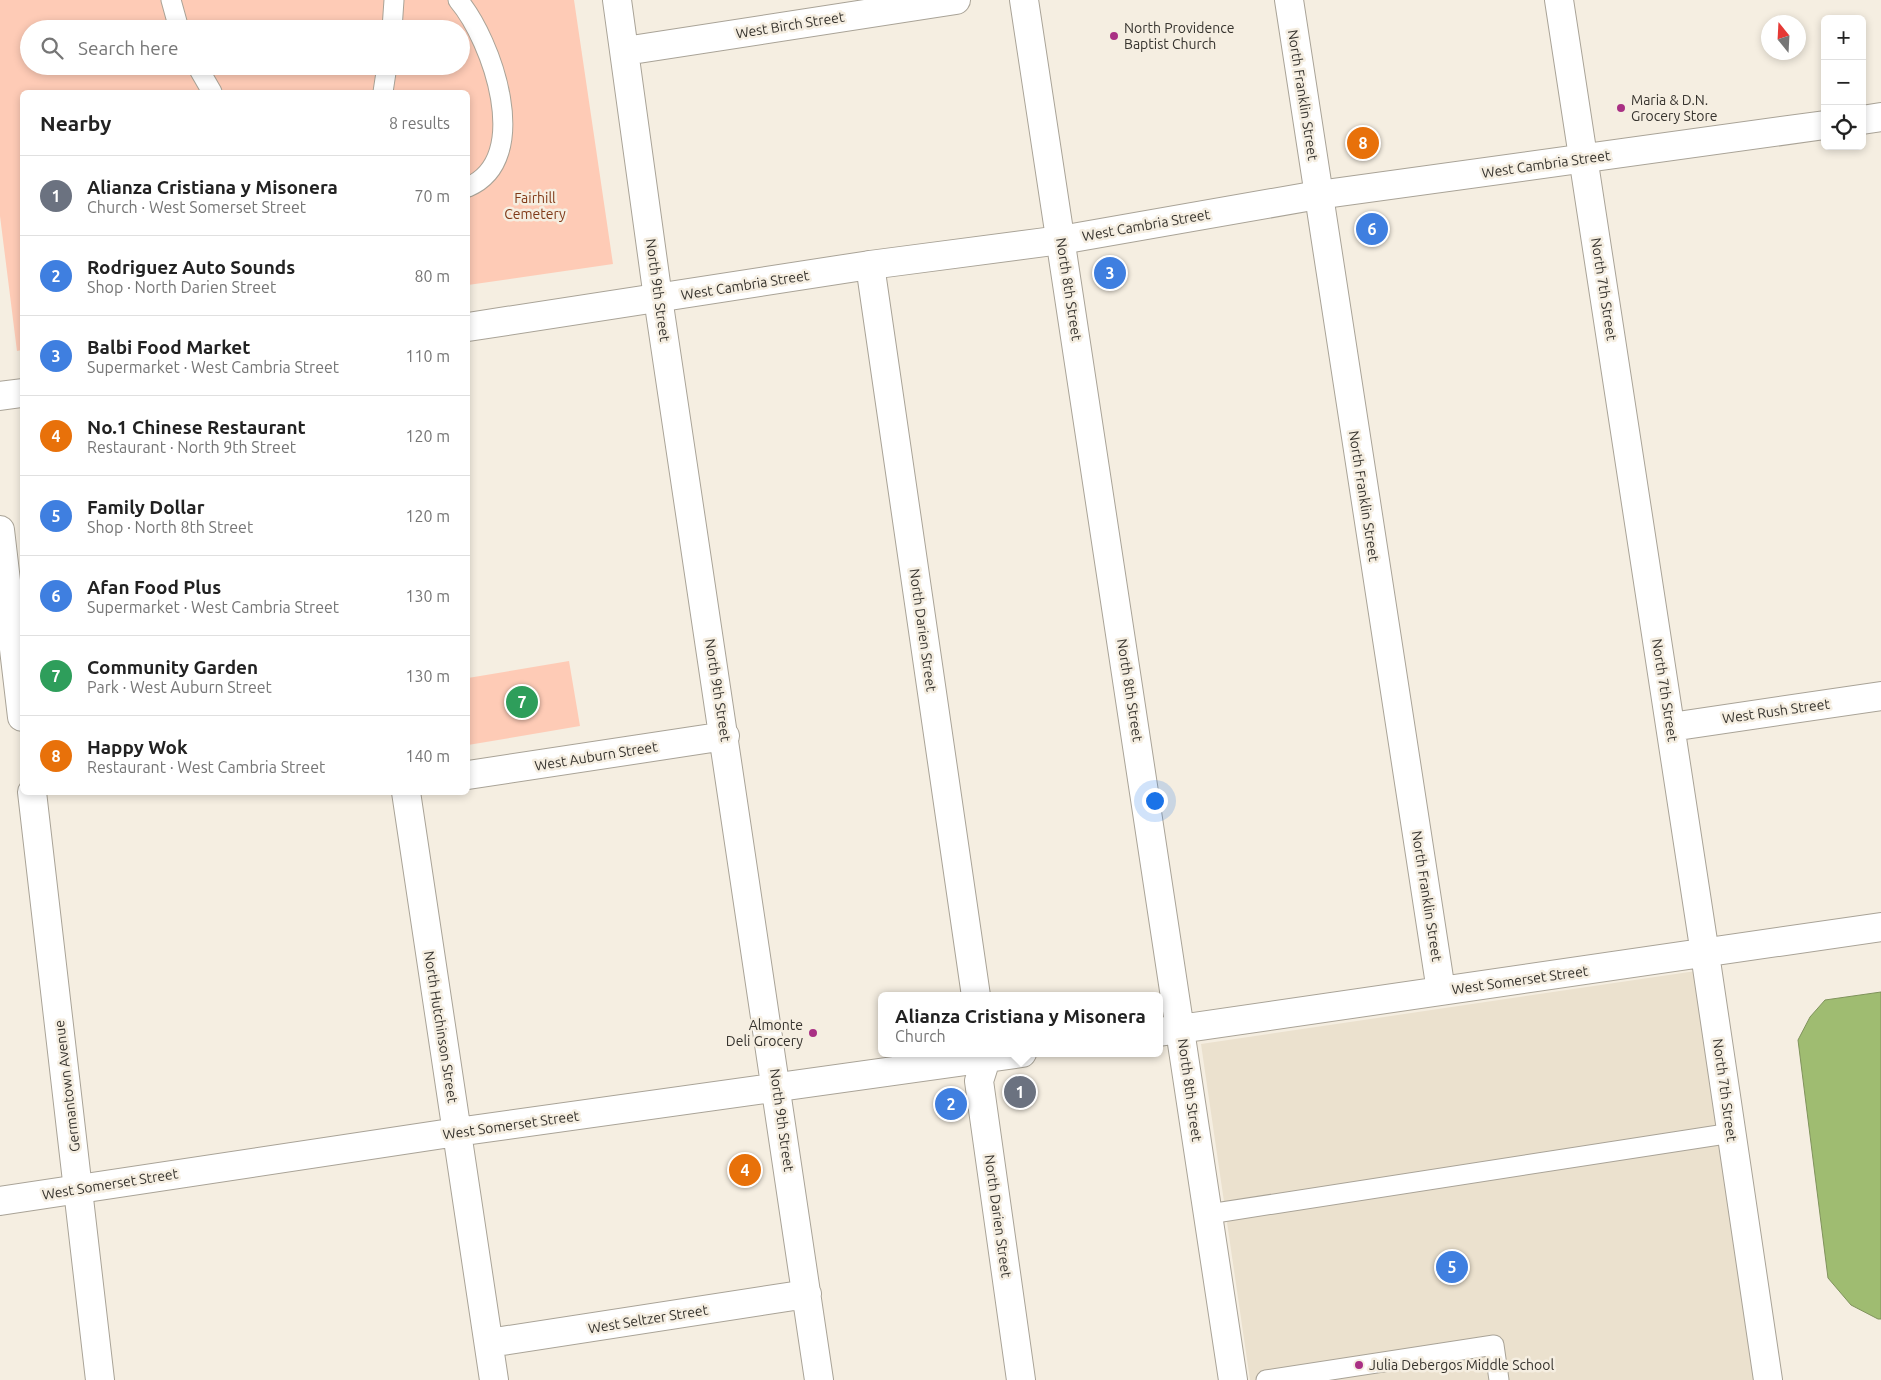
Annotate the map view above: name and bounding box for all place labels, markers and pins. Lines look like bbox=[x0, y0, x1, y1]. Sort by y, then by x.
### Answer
place label: North Providence Baptist Church bbox=[1124, 20, 1234, 52]
marker: North Providence Baptist Church bbox=[1108, 30, 1120, 42]
place label: Maria & D.N. Grocery Store bbox=[1631, 92, 1718, 124]
marker: Maria & D.N. Grocery Store bbox=[1615, 102, 1627, 114]
pin: 8 bbox=[1347, 124, 1379, 162]
pin: 6 bbox=[1356, 210, 1388, 248]
pin: 3 bbox=[1094, 254, 1126, 292]
pin: 7 bbox=[506, 683, 538, 721]
place label: Almonte Deli Grocery bbox=[726, 1017, 803, 1049]
marker: Almonte Deli Grocery bbox=[807, 1027, 819, 1039]
pin: 1 bbox=[1004, 1073, 1036, 1111]
pin: 2 bbox=[935, 1085, 967, 1123]
pin: 4 bbox=[729, 1151, 761, 1189]
pin: 5 bbox=[1436, 1248, 1468, 1286]
place label: Julia Debergos Middle School bbox=[1369, 1357, 1554, 1373]
marker: Julia Debergos Middle School bbox=[1353, 1359, 1365, 1371]

